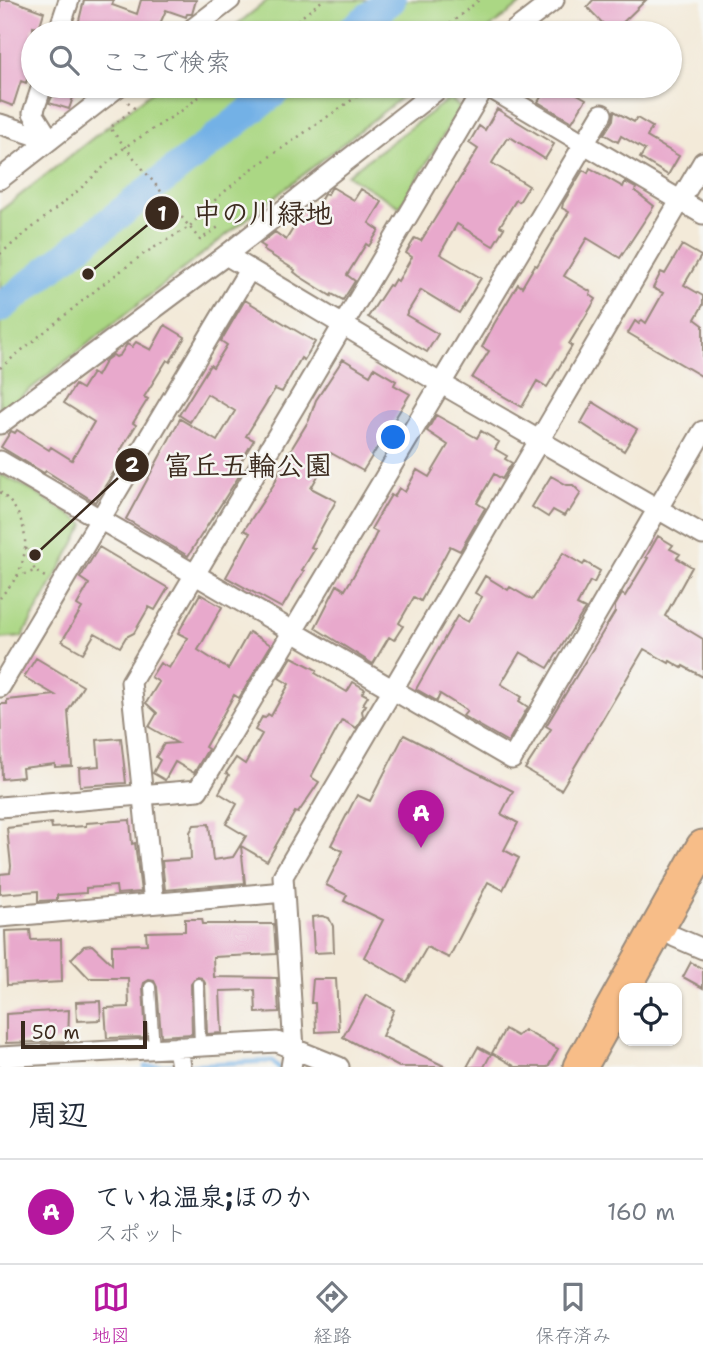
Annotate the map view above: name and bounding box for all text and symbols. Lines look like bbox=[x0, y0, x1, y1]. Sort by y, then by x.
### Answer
search box bbox=[21, 21, 682, 98]
icon: search bbox=[45, 41, 83, 79]
text: ここで検索 bbox=[101, 44, 231, 79]
callout: 中の川緑地 bbox=[144, 189, 347, 238]
text: 中の川緑地 bbox=[193, 194, 333, 232]
text: 1 bbox=[157, 200, 167, 228]
your location bbox=[376, 420, 410, 454]
callout: 富丘五輪公園 bbox=[115, 440, 346, 489]
text: 富丘五輪公園 bbox=[164, 446, 332, 484]
text: 2 bbox=[125, 451, 140, 479]
pin: A bbox=[398, 790, 444, 848]
map controls bbox=[619, 983, 682, 1046]
button: locate bbox=[619, 983, 682, 1046]
scale bar bbox=[21, 1018, 147, 1050]
text: 50 m bbox=[32, 1020, 80, 1045]
text: 周辺 bbox=[28, 1094, 88, 1135]
text: ていね温泉;ほのか bbox=[95, 1179, 311, 1214]
text: A bbox=[42, 1197, 60, 1227]
text: 160 m bbox=[607, 1197, 675, 1227]
text: スポット bbox=[95, 1218, 187, 1248]
tab: 地図 bbox=[92, 1278, 130, 1348]
tab: 経路 bbox=[313, 1278, 351, 1348]
tab: 保存済み bbox=[535, 1278, 611, 1348]

